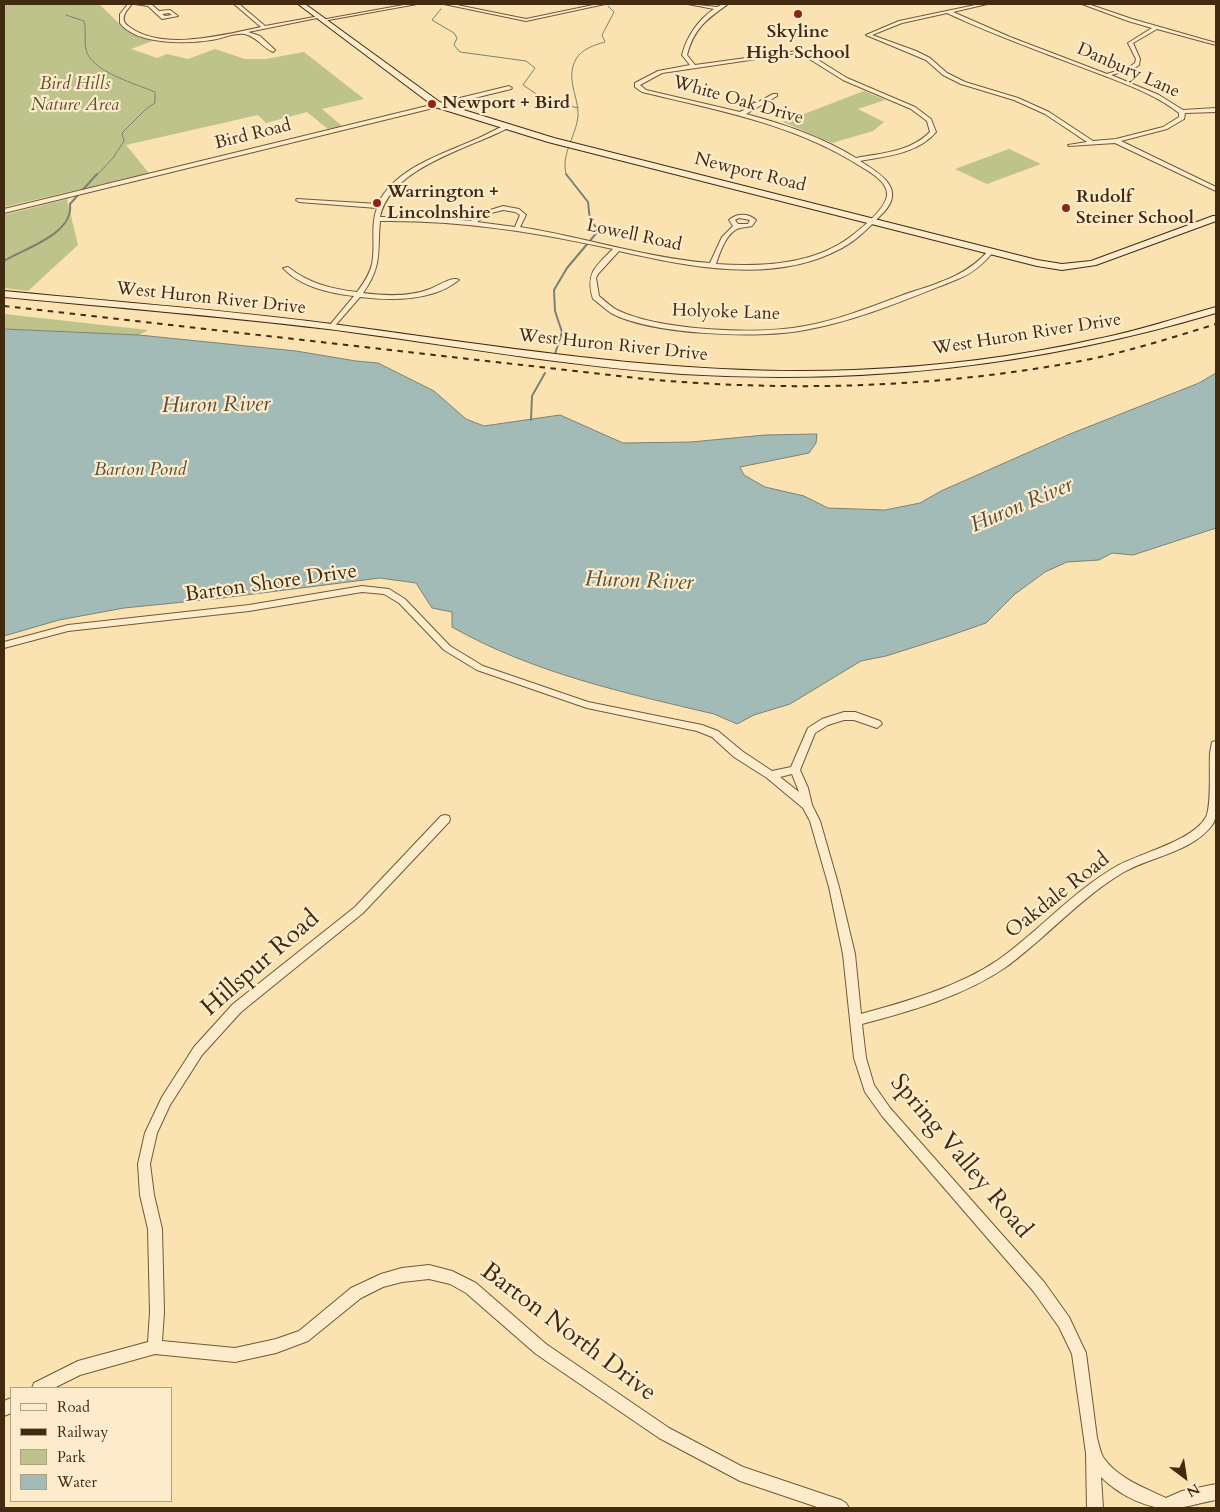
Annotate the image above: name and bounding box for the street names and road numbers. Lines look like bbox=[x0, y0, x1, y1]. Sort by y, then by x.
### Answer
street label: Danbury Lane bbox=[1073, 39, 1183, 103]
street label: White Oak Drive bbox=[670, 72, 806, 130]
street label: Bird Road bbox=[213, 115, 293, 155]
street label: Newport Road bbox=[692, 149, 808, 197]
street label: Lowell Road bbox=[584, 215, 684, 257]
street label: West Huron River Drive bbox=[115, 278, 307, 320]
street label: Holyoke Lane bbox=[672, 300, 780, 326]
street label: West Huron River Drive bbox=[931, 309, 1123, 361]
street label: West Huron River Drive bbox=[517, 325, 709, 367]
street label: Barton Shore Drive bbox=[183, 559, 359, 609]
street label: Oakdale Road bbox=[1001, 847, 1115, 945]
street label: Hillspur Road bbox=[196, 905, 326, 1023]
street label: Spring Valley Road bbox=[883, 1069, 1037, 1245]
street label: Barton North Drive bbox=[474, 1257, 662, 1409]

